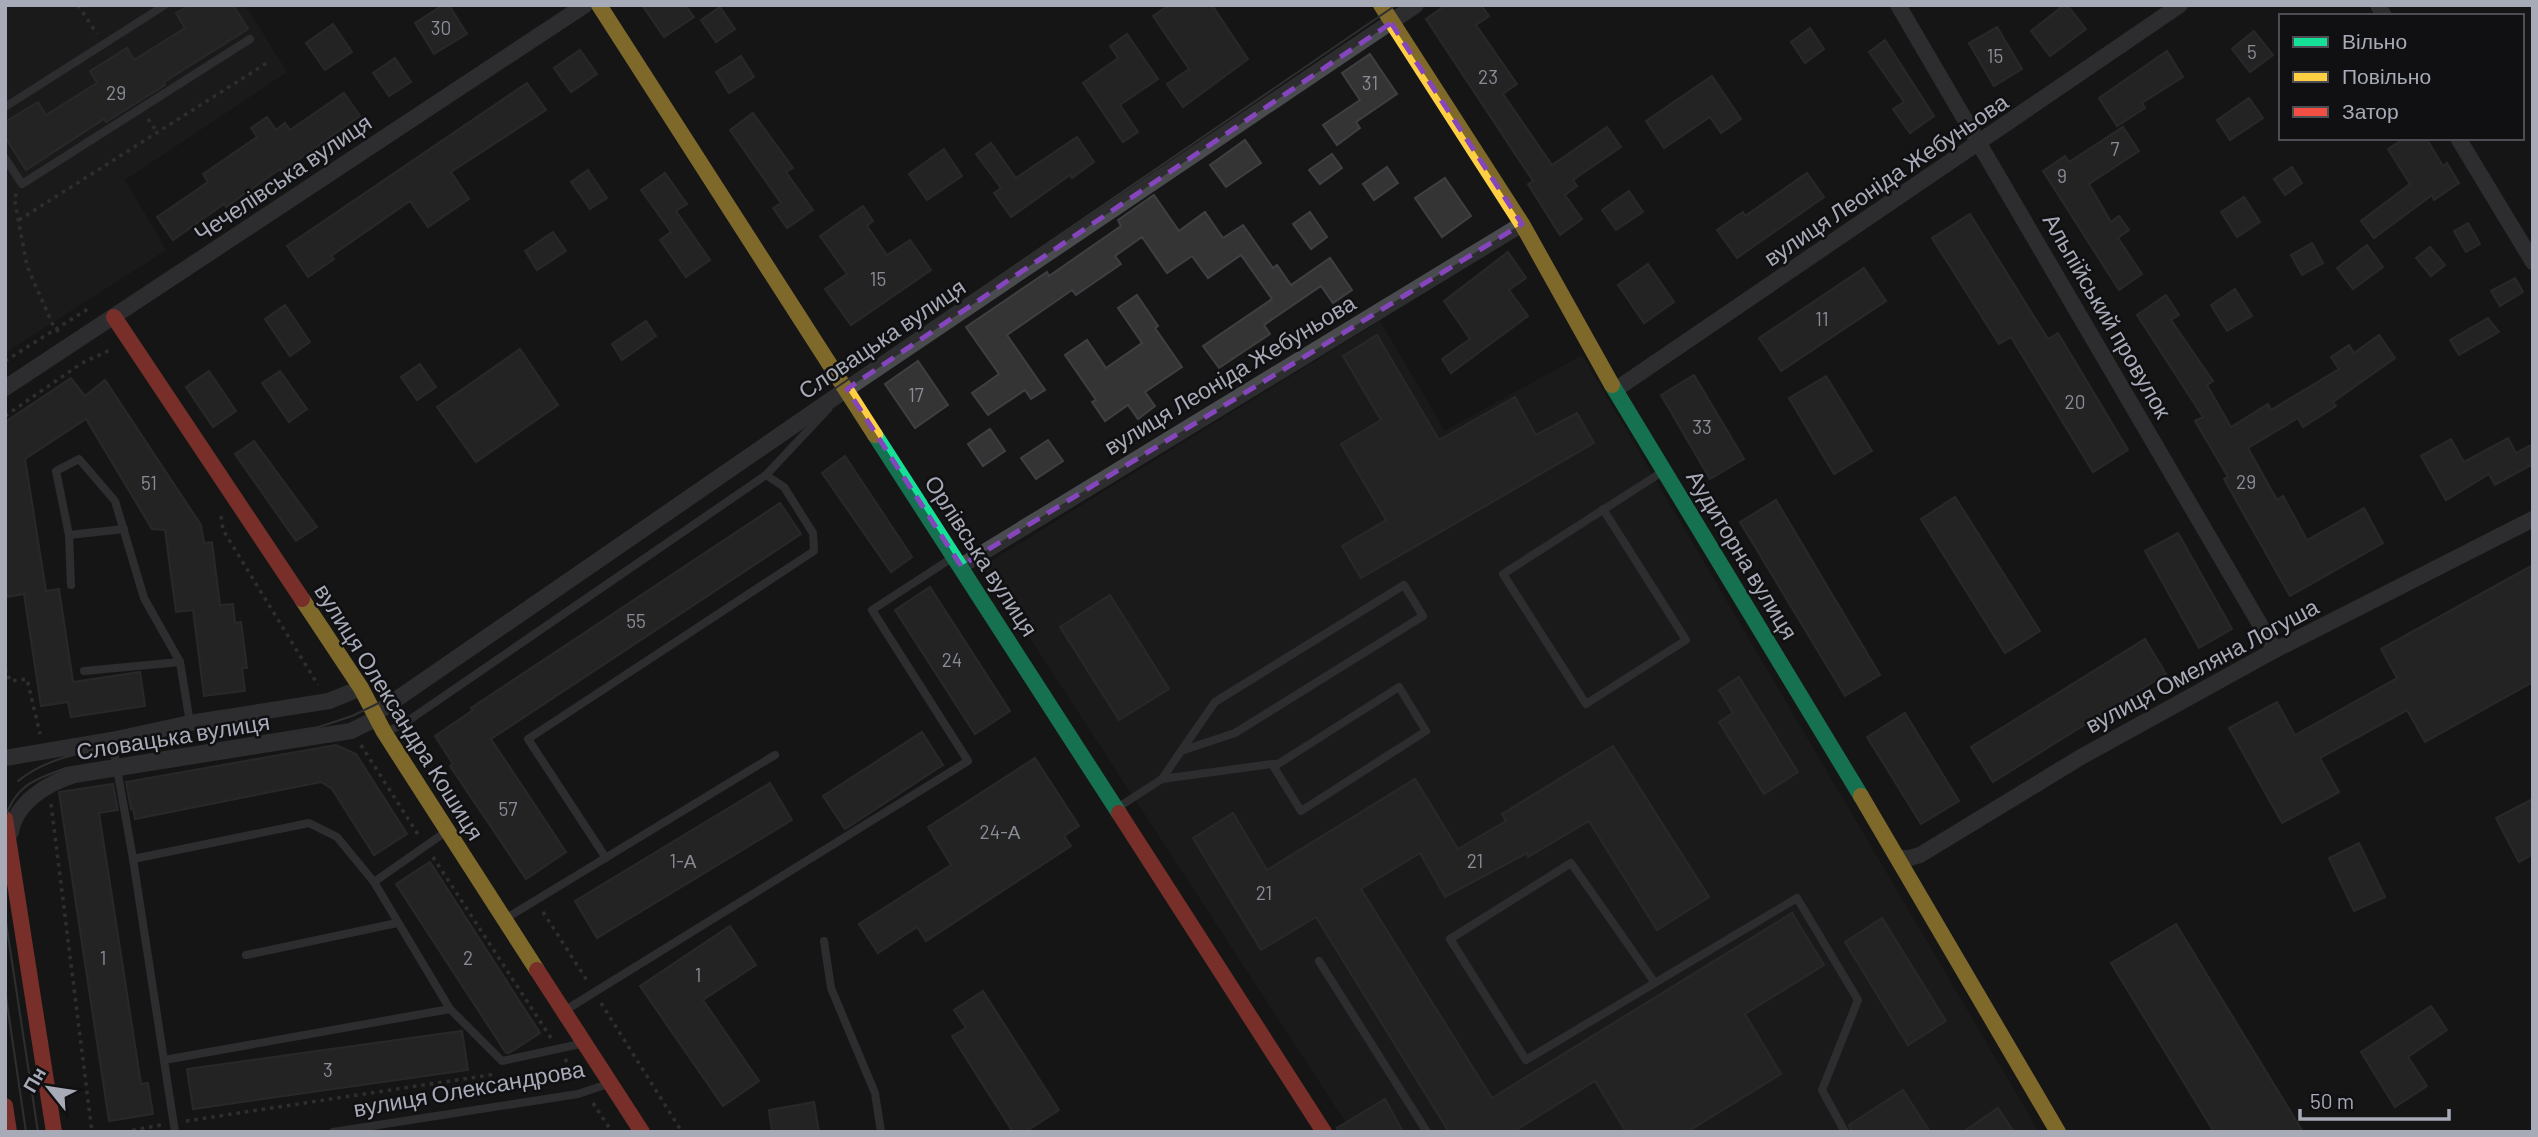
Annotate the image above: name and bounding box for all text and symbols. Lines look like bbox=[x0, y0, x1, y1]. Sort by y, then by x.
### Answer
legend bbox=[2279, 14, 2524, 140]
house number: 30 bbox=[431, 16, 451, 39]
text: Вільно bbox=[2342, 28, 2407, 53]
house number: 5 bbox=[2247, 40, 2257, 63]
house number: 15 bbox=[1987, 44, 2003, 67]
text: Повільно bbox=[2342, 63, 2431, 88]
house number: 23 bbox=[1478, 65, 1498, 88]
house number: 31 bbox=[1362, 71, 1378, 94]
house number: 29 bbox=[106, 81, 126, 104]
street label: вулиця Леоніда Жебуньова bbox=[1758, 87, 2013, 271]
text: Затор bbox=[2342, 98, 2399, 123]
street label: Чечелівська вулиця bbox=[188, 107, 376, 247]
house number: 7 bbox=[2111, 137, 2120, 160]
house number: 9 bbox=[2057, 164, 2067, 187]
street label: Альпійський провулок bbox=[2038, 208, 2179, 424]
house number: 15 bbox=[870, 267, 886, 290]
street label: Словацька вулиця bbox=[793, 272, 970, 404]
street label: вулиця Леоніда Жебуньова bbox=[1099, 288, 1360, 460]
house number: 11 bbox=[1815, 307, 1829, 330]
house number: 17 bbox=[908, 383, 924, 406]
house number: 20 bbox=[2065, 390, 2085, 413]
house number: 33 bbox=[1692, 415, 1712, 438]
street label: Аудиторна вулиця bbox=[1681, 465, 1804, 644]
street label: Орлівська вулиця bbox=[919, 470, 1044, 641]
house number: 29 bbox=[2236, 470, 2256, 493]
house number: 51 bbox=[141, 471, 157, 494]
street label: вулиця Олександра Кошиця bbox=[309, 578, 490, 845]
street label: вулиця Омеляна Логуша bbox=[2080, 592, 2323, 738]
house number: 55 bbox=[626, 609, 646, 632]
house number: 24 bbox=[942, 648, 962, 671]
street label: Словацька вулиця bbox=[74, 707, 272, 765]
house number: 57 bbox=[499, 797, 517, 820]
house number: 24-А bbox=[980, 820, 1021, 843]
house number: 1-А bbox=[670, 849, 697, 872]
house number: 21 bbox=[1467, 849, 1483, 872]
house number: 21 bbox=[1256, 881, 1272, 904]
house number: 1 bbox=[100, 946, 106, 969]
house number: 2 bbox=[463, 946, 473, 969]
house number: 1 bbox=[695, 963, 701, 986]
north arrow bbox=[14, 1053, 84, 1123]
street label: вулиця Олександрова bbox=[351, 1054, 587, 1122]
house number: 3 bbox=[323, 1058, 333, 1081]
text: Пн bbox=[18, 1063, 50, 1096]
scale bar bbox=[2300, 1078, 2449, 1122]
text: 50 m bbox=[2310, 1088, 2354, 1113]

